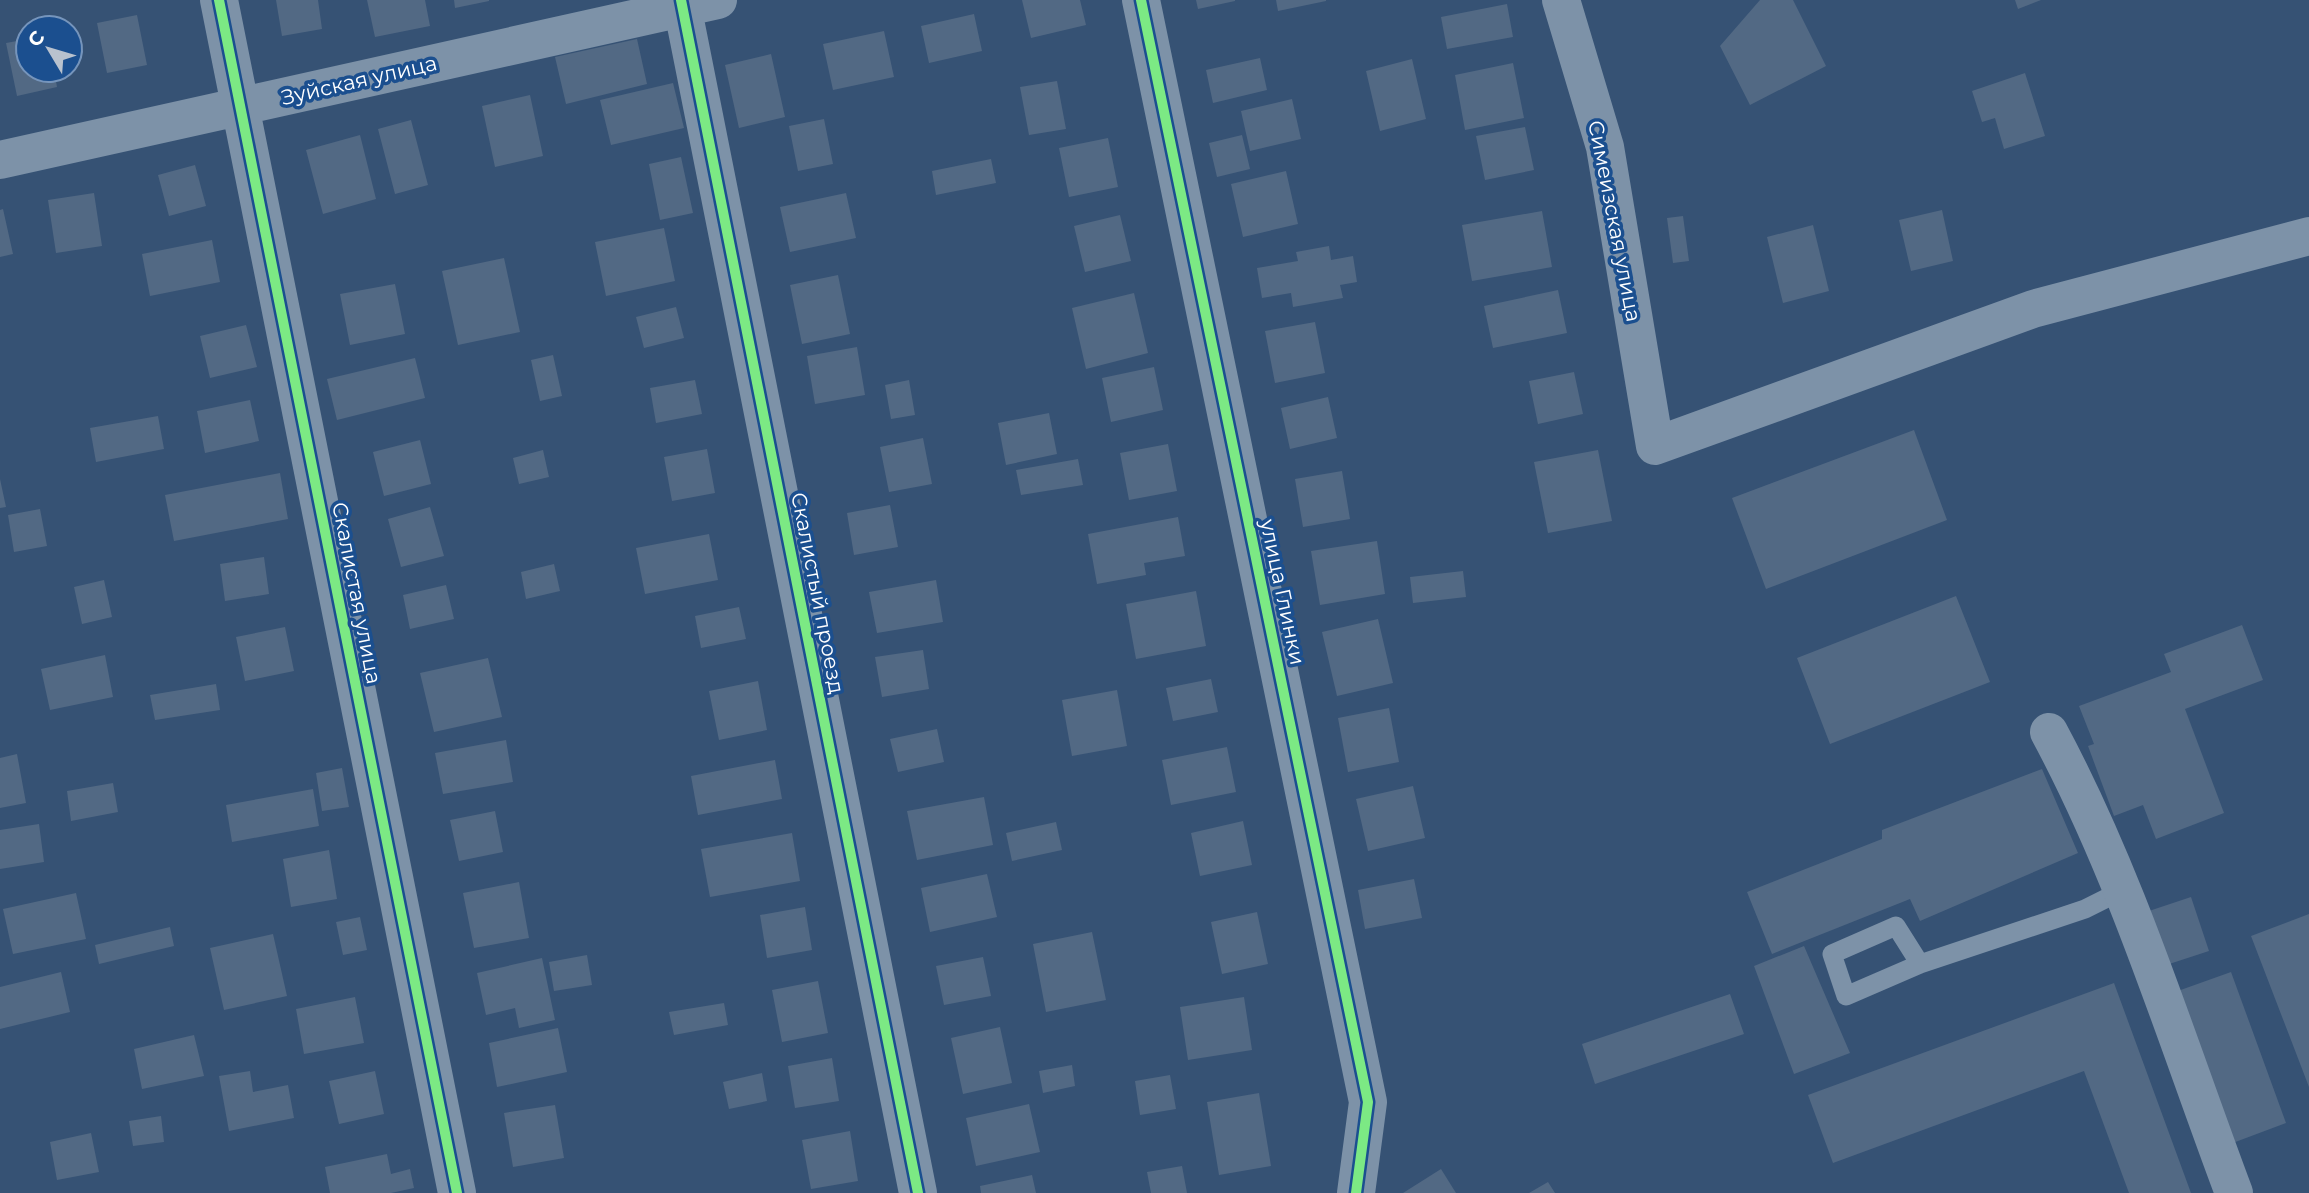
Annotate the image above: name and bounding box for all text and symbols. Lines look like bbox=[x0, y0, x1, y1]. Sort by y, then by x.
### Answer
north arrow bbox=[14, 14, 84, 84]
text: С bbox=[23, 26, 49, 51]
street label: Зуйская улица bbox=[279, 50, 439, 110]
street label: Симеизская улица bbox=[1583, 118, 1647, 324]
street label: Скалистый проезд bbox=[786, 490, 850, 696]
street label: Скалистая улица bbox=[327, 500, 387, 686]
street label: улица Глинки bbox=[1255, 516, 1311, 667]

